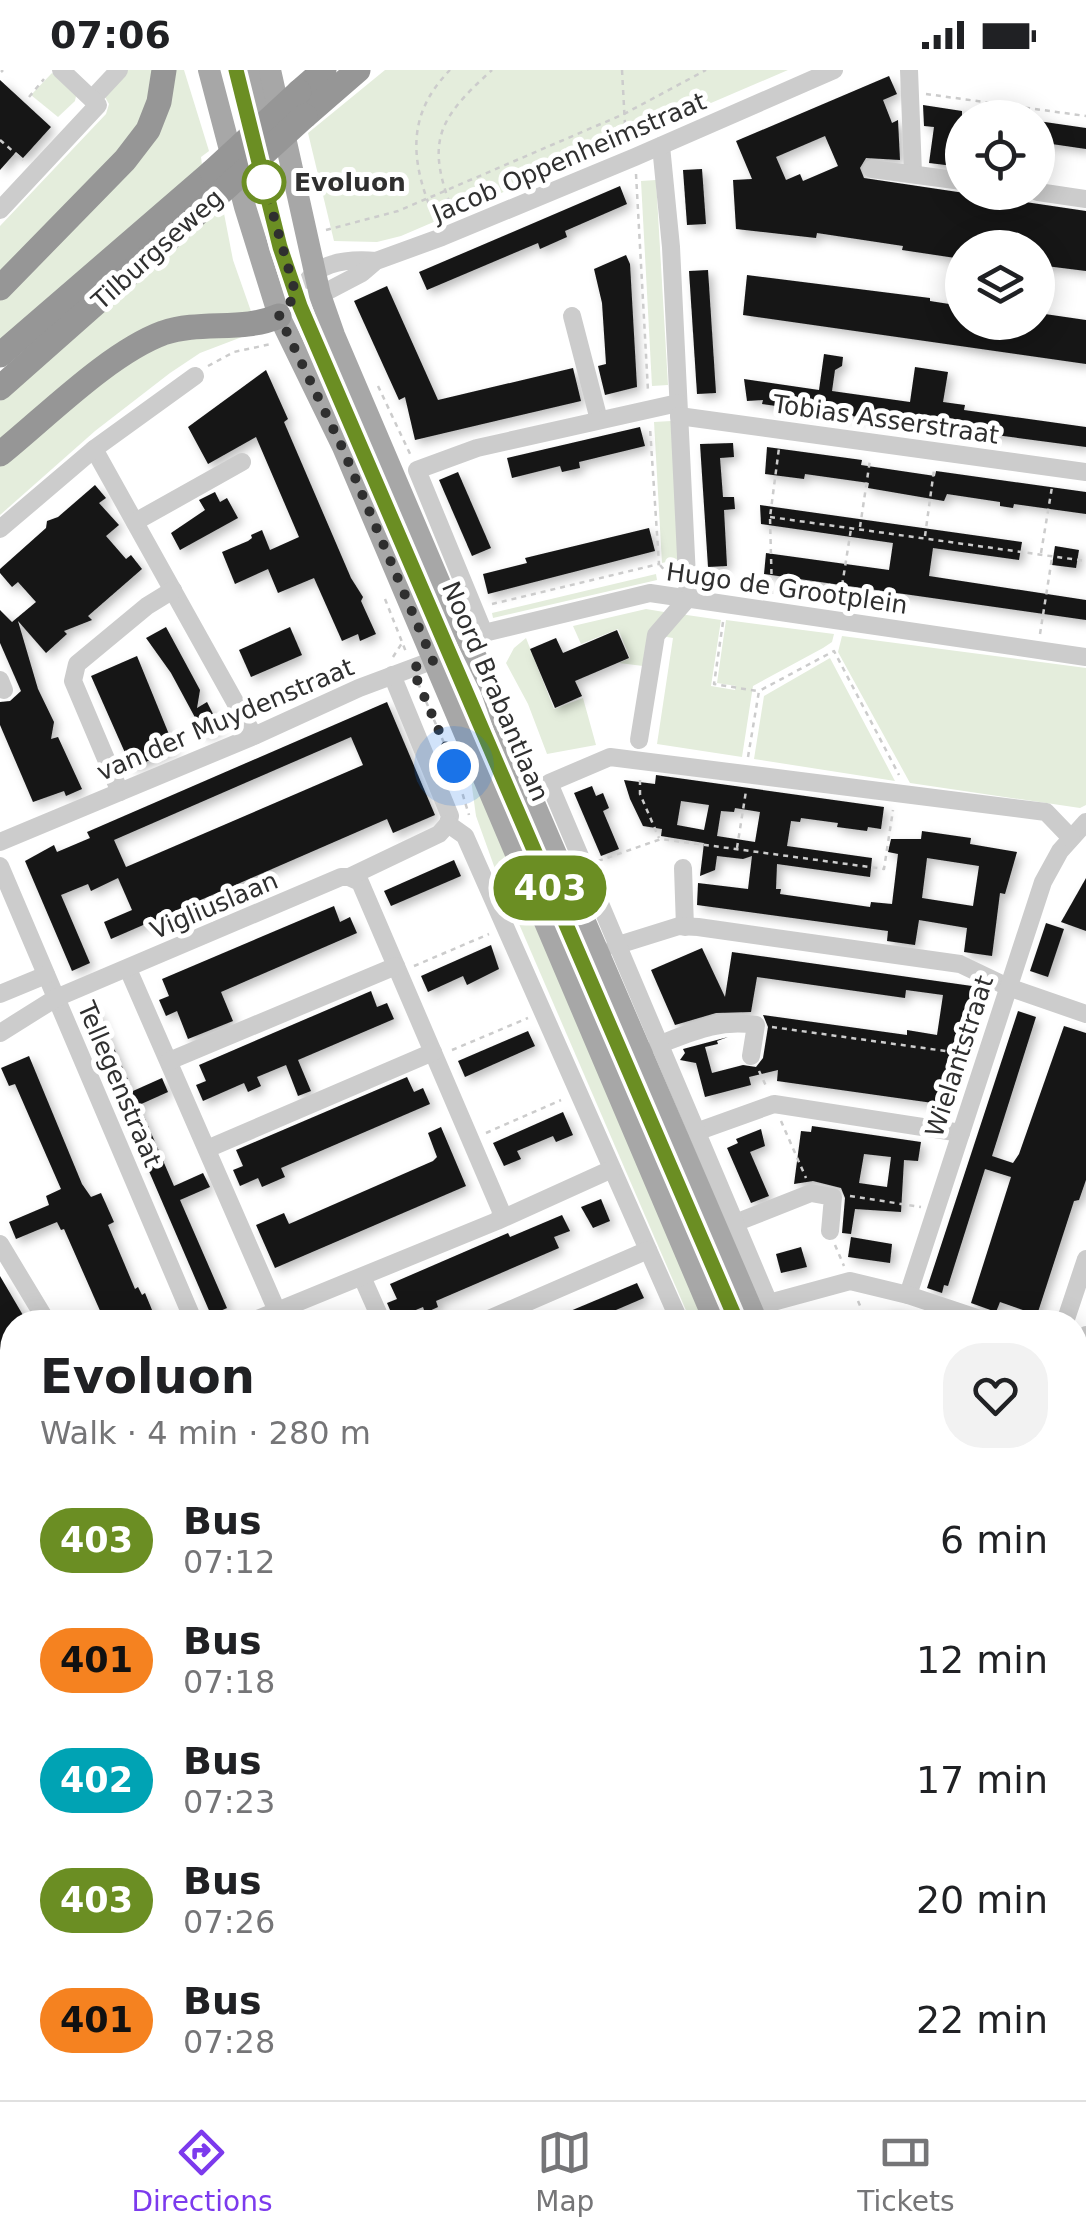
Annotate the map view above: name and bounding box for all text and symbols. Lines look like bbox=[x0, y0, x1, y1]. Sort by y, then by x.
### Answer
text: 07:06 bbox=[50, 13, 171, 57]
street label: Jacob Oppenheimstraat bbox=[426, 87, 710, 229]
map controls bbox=[945, 100, 1055, 340]
button: locate bbox=[945, 100, 1055, 210]
marker: Evoluon bbox=[243, 161, 285, 203]
place label: Evoluon bbox=[294, 168, 406, 197]
street label: Tilburgseweg bbox=[85, 183, 229, 316]
button: layers bbox=[945, 230, 1055, 340]
street label: Tobias Asserstraat bbox=[770, 389, 1001, 450]
street label: Hugo de Grootplein bbox=[664, 557, 909, 620]
street label: Noord Brabantlaan bbox=[436, 577, 555, 805]
street label: van der Muydenstraat bbox=[92, 652, 358, 787]
your location bbox=[429, 741, 479, 791]
line badge: 403 bbox=[492, 856, 608, 920]
street label: Vigliuslaan bbox=[146, 866, 282, 945]
text: 403 bbox=[513, 868, 587, 908]
street label: Wielantstraat bbox=[920, 972, 999, 1141]
street label: Tellegenstraat bbox=[71, 996, 167, 1171]
button: heart bbox=[943, 1343, 1048, 1448]
text: Evoluon bbox=[40, 1348, 255, 1404]
text: Walk · 4 min · 280 m bbox=[40, 1414, 371, 1452]
text: Bus bbox=[183, 1499, 262, 1543]
text: 6 min bbox=[940, 1518, 1048, 1562]
text: 403 bbox=[60, 1520, 133, 1560]
text: 07:12 bbox=[183, 1543, 275, 1581]
text: Bus bbox=[183, 1619, 262, 1663]
text: 12 min bbox=[916, 1638, 1048, 1682]
text: 401 bbox=[60, 1640, 133, 1680]
text: 07:18 bbox=[183, 1663, 275, 1701]
text: Bus bbox=[183, 1739, 262, 1783]
text: 17 min bbox=[916, 1758, 1048, 1802]
text: 402 bbox=[60, 1760, 133, 1800]
text: 07:23 bbox=[183, 1783, 275, 1821]
text: Bus bbox=[183, 1859, 262, 1903]
text: 20 min bbox=[916, 1878, 1048, 1922]
text: 403 bbox=[60, 1880, 133, 1920]
text: 07:26 bbox=[183, 1903, 275, 1941]
text: Bus bbox=[183, 1979, 262, 2023]
text: 22 min bbox=[916, 1998, 1048, 2042]
text: 401 bbox=[60, 2000, 133, 2040]
text: 07:28 bbox=[183, 2023, 275, 2061]
tab: Directions bbox=[131, 2125, 272, 2218]
tab: Map bbox=[535, 2125, 594, 2218]
tab: Tickets bbox=[857, 2125, 955, 2218]

